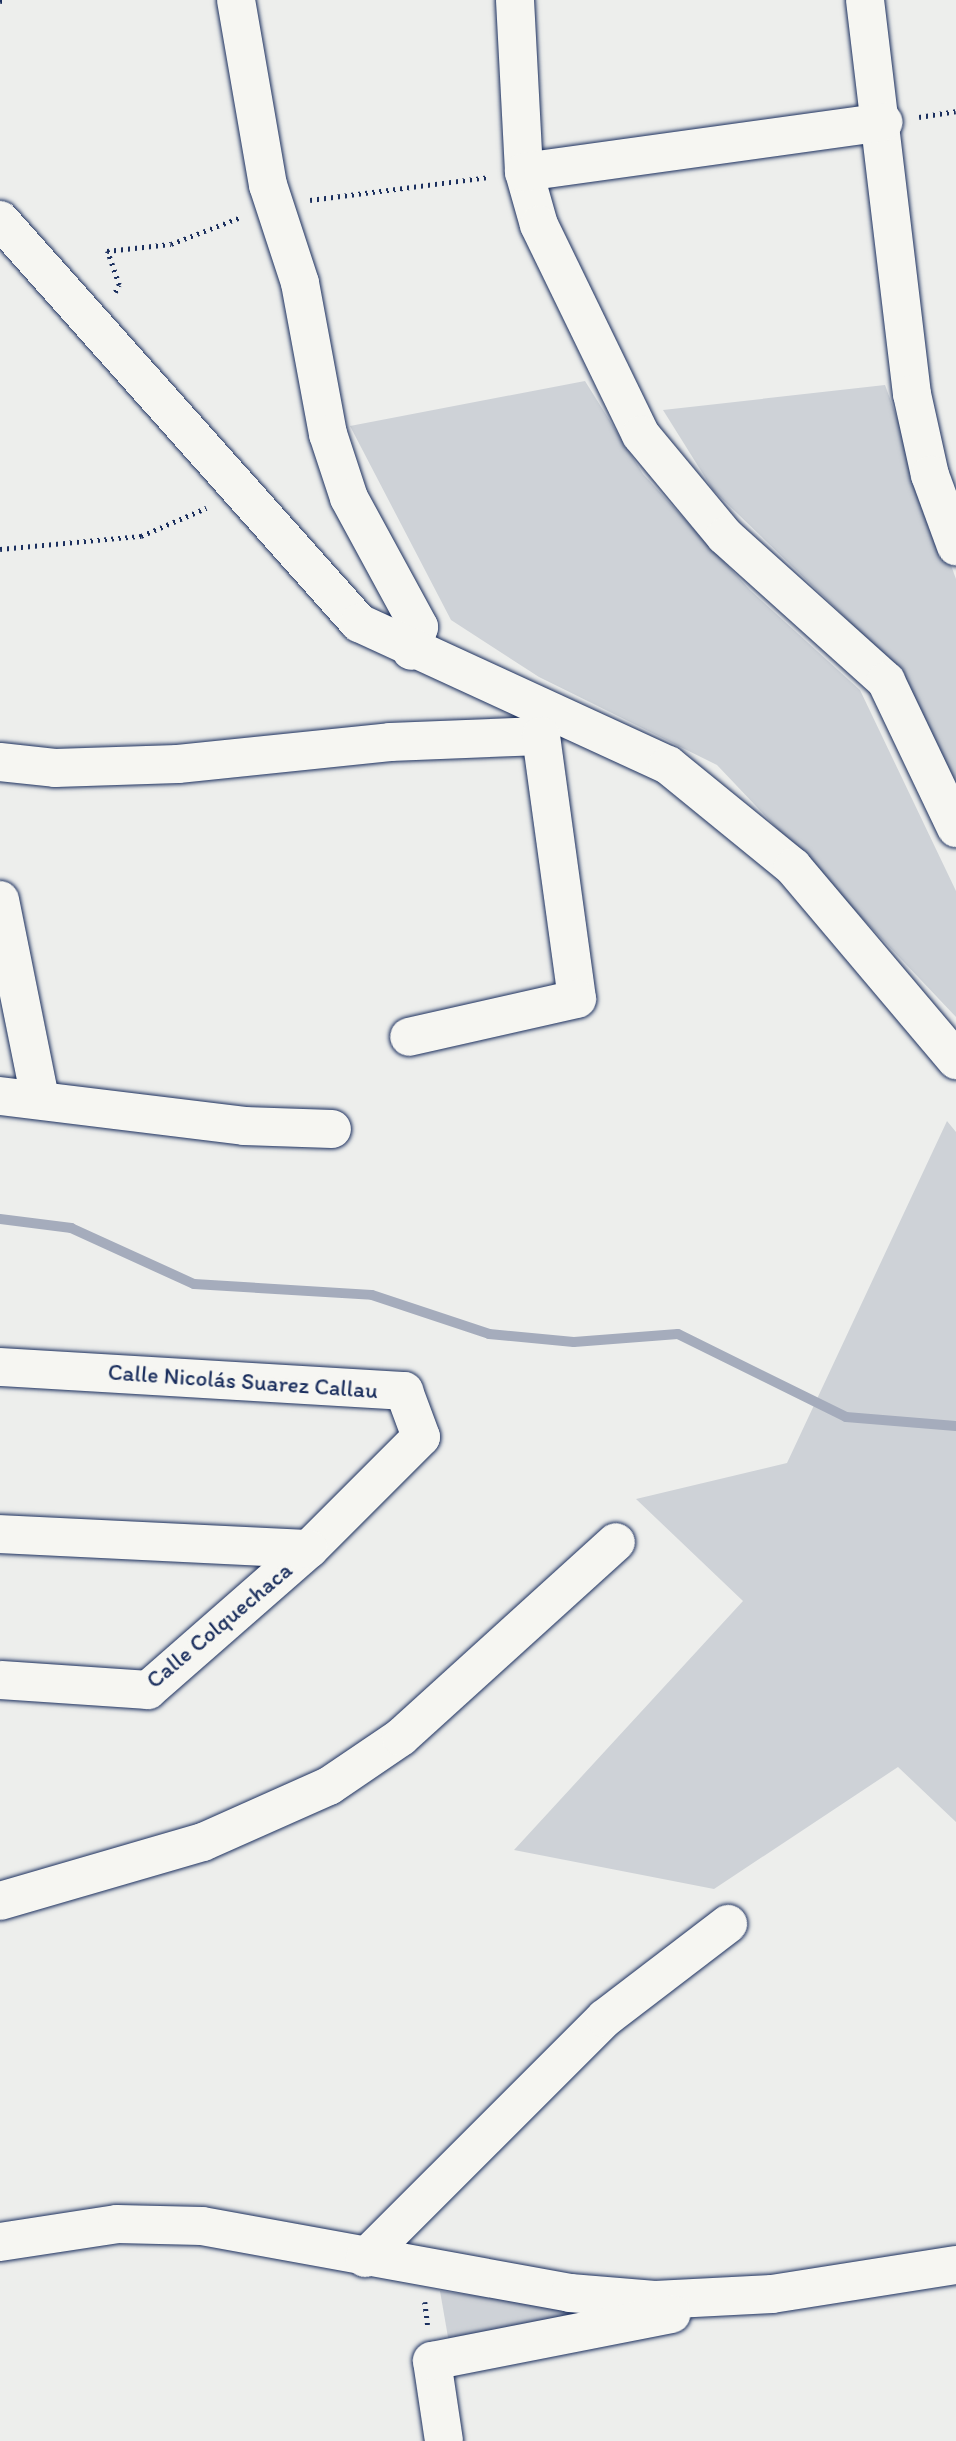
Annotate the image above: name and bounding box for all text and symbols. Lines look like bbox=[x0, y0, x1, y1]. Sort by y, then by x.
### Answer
street label: Calle Nicolás Suarez Callau bbox=[107, 1358, 379, 1404]
street label: Calle Colquechaca bbox=[141, 1556, 297, 1694]

